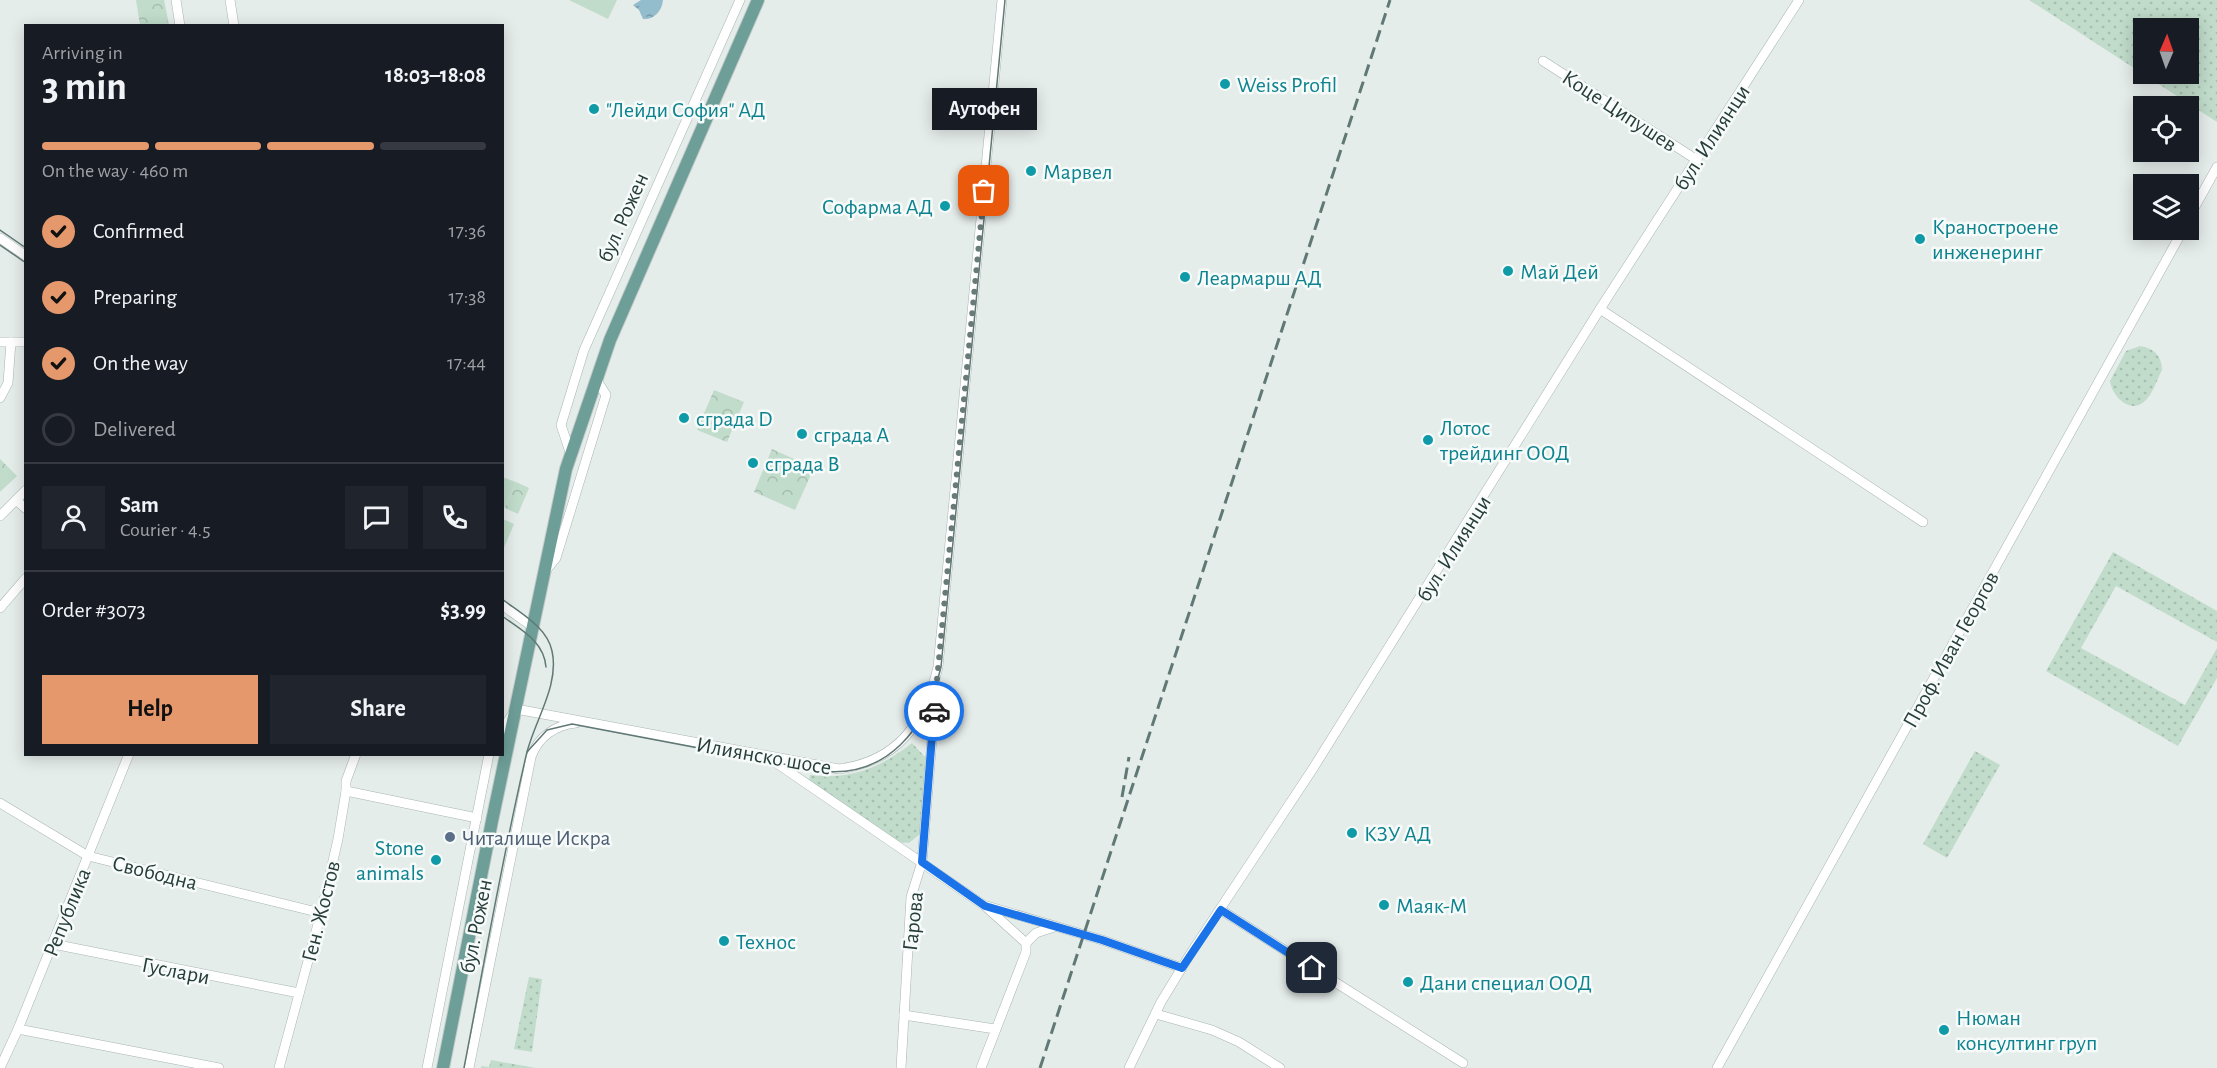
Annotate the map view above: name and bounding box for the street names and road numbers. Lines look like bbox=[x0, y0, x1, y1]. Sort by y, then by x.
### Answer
street label: Коце Ципушев bbox=[1558, 66, 1681, 156]
street label: бул. Илиянци bbox=[1670, 81, 1754, 194]
street label: бул. Рожен bbox=[593, 169, 652, 265]
street label: бул. Илиянци bbox=[1413, 492, 1495, 605]
street label: Проф. Иван Георгов bbox=[1899, 568, 2003, 731]
street label: Илиянско шосе bbox=[695, 733, 833, 779]
street label: Свободна bbox=[110, 852, 200, 894]
street label: Ген. Жостов bbox=[298, 858, 344, 964]
street label: Република bbox=[39, 865, 95, 960]
street label: бул. Рожен bbox=[456, 877, 496, 975]
street label: Гарова bbox=[899, 890, 927, 952]
street label: Гуслари bbox=[140, 954, 212, 988]

